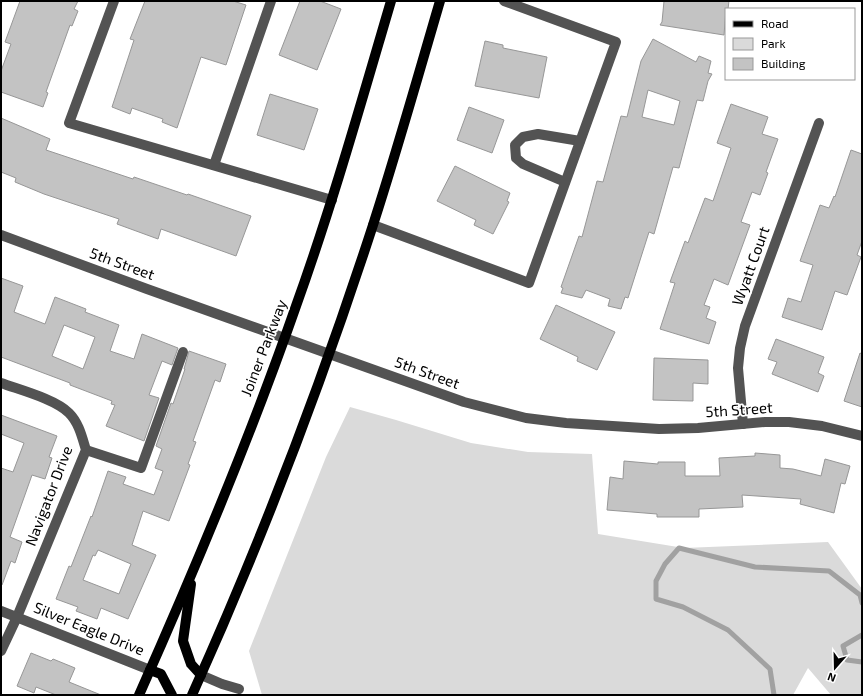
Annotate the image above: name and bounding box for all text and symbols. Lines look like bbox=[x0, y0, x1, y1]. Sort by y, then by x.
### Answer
legend bbox=[725, 8, 855, 80]
text: Road bbox=[761, 16, 789, 30]
text: Park bbox=[761, 36, 786, 50]
text: Building bbox=[761, 56, 806, 70]
street label: Wyatt Court bbox=[728, 224, 773, 307]
street label: 5th Street bbox=[88, 243, 157, 283]
street label: Joiner Parkway bbox=[236, 297, 290, 399]
street label: 5th Street bbox=[393, 352, 462, 392]
street label: 5th Street bbox=[705, 398, 774, 420]
street label: Navigator Drive bbox=[21, 443, 75, 548]
street label: Silver Eagle Drive bbox=[31, 598, 147, 658]
north arrow bbox=[815, 648, 855, 688]
text: N bbox=[825, 670, 837, 685]

